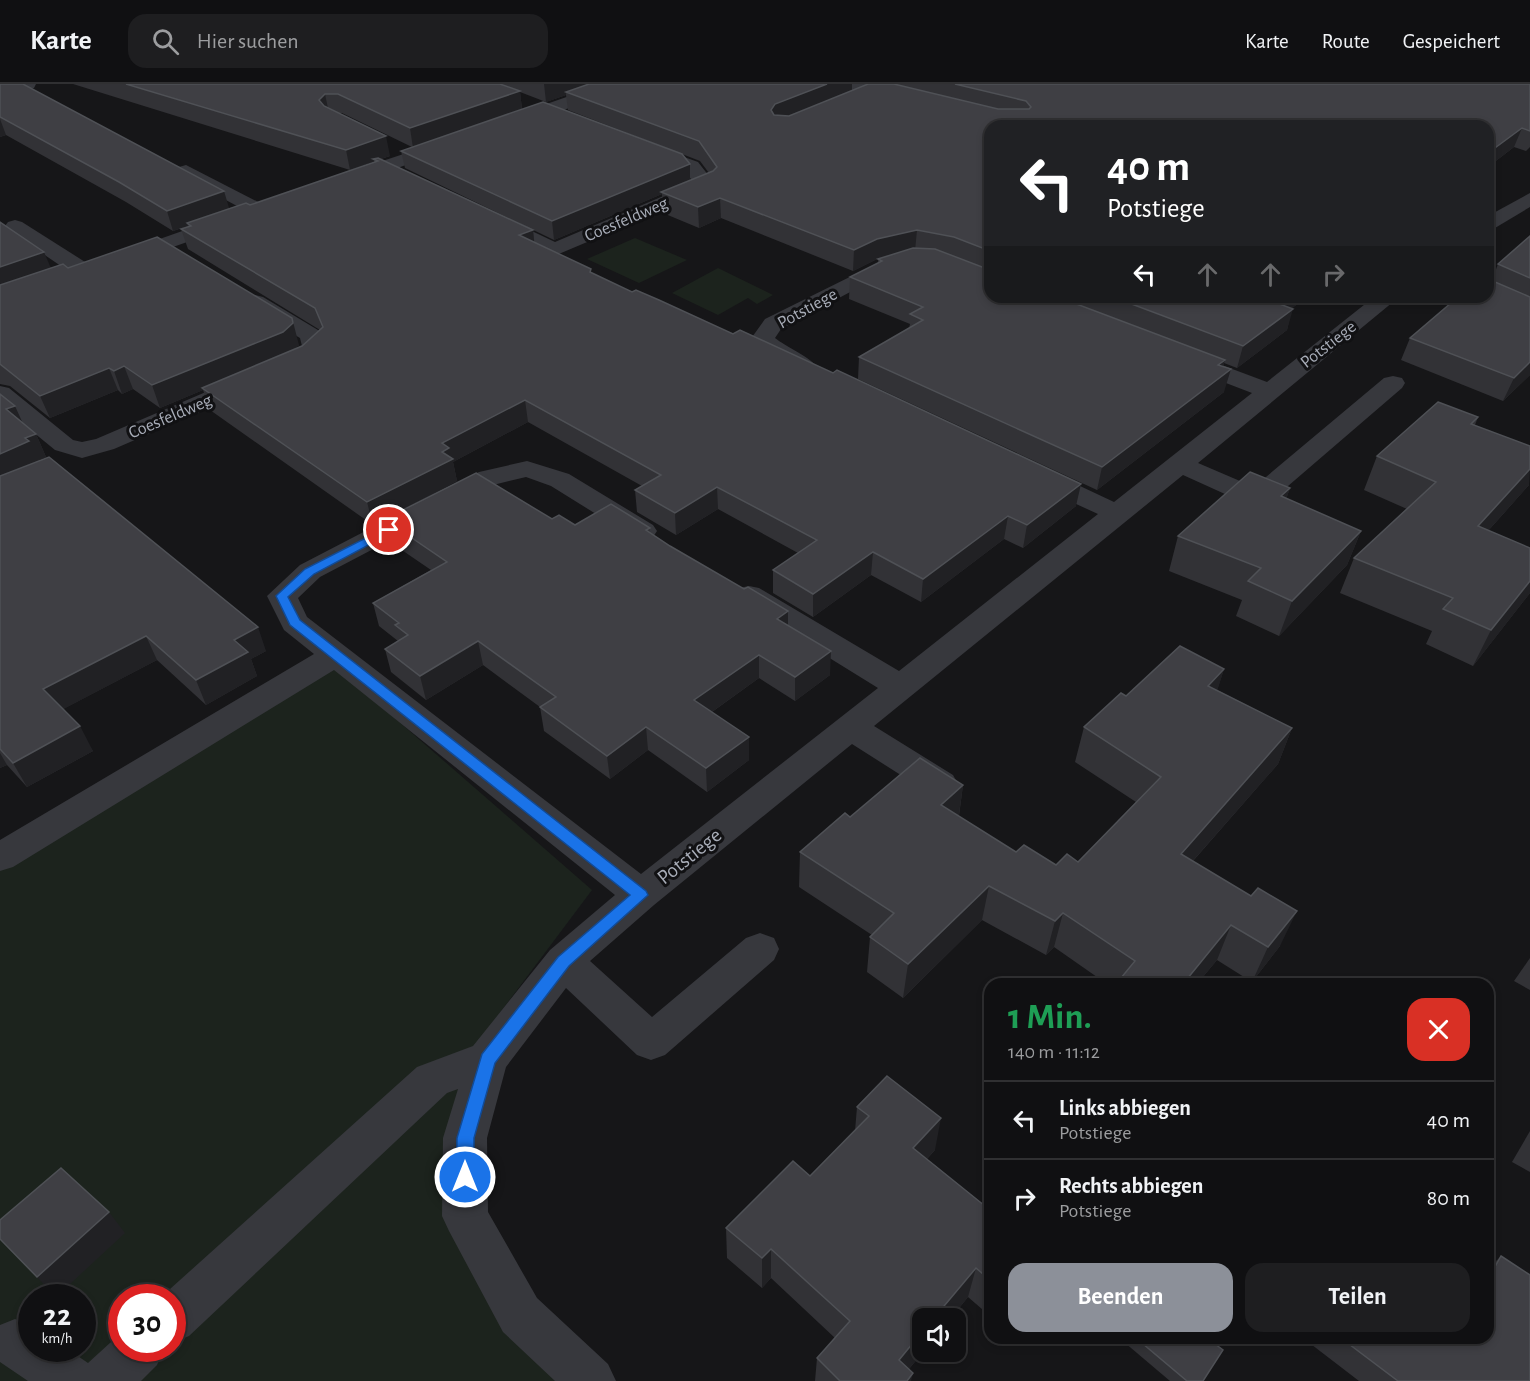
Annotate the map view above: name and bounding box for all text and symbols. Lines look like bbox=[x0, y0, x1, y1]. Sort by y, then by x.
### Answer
search box bbox=[128, 14, 548, 68]
icon: search bbox=[149, 25, 182, 58]
text: Karte bbox=[30, 27, 92, 55]
text: Hier suchen bbox=[197, 30, 299, 52]
text: Karte bbox=[1245, 31, 1289, 52]
text: Route bbox=[1322, 31, 1370, 52]
text: Gespeichert bbox=[1403, 31, 1500, 52]
icon: left bbox=[1008, 144, 1086, 222]
text: 40 m bbox=[1107, 146, 1190, 188]
street label: Coesfeldweg bbox=[582, 194, 671, 246]
text: Potstiege bbox=[1107, 195, 1205, 222]
icon: left bbox=[1128, 258, 1161, 291]
icon: ahead bbox=[1191, 258, 1224, 291]
icon: ahead bbox=[1254, 258, 1287, 291]
icon: right bbox=[1317, 258, 1350, 291]
street label: Potstiege bbox=[775, 285, 840, 333]
street label: Potstiege bbox=[1297, 318, 1360, 372]
street label: Coesfeldweg bbox=[126, 391, 215, 443]
pin bbox=[363, 504, 414, 555]
icon: arrive bbox=[372, 513, 405, 546]
street label: Potstiege bbox=[653, 824, 725, 888]
button: close bbox=[1407, 998, 1470, 1061]
text: 1 Min. bbox=[1008, 999, 1092, 1035]
text: 140 m · 11:12 bbox=[1008, 1042, 1100, 1062]
text: Links abbiegen bbox=[1059, 1097, 1191, 1119]
icon: left bbox=[1008, 1104, 1041, 1137]
text: 40 m bbox=[1427, 1109, 1470, 1131]
text: Potstiege bbox=[1059, 1123, 1131, 1143]
position arrow bbox=[433, 1145, 497, 1209]
text: Rechts abbiegen bbox=[1059, 1175, 1203, 1197]
icon: right bbox=[1008, 1182, 1041, 1215]
text: 80 m bbox=[1427, 1187, 1470, 1209]
text: Potstiege bbox=[1059, 1201, 1131, 1221]
button: Beenden bbox=[1008, 1263, 1233, 1332]
button: Teilen bbox=[1245, 1263, 1470, 1332]
speed limit sign: 30 bbox=[108, 1284, 186, 1362]
text: 22 bbox=[43, 1301, 71, 1331]
map controls bbox=[912, 1308, 966, 1362]
button: sound bbox=[912, 1308, 966, 1362]
text: km/h bbox=[42, 1331, 72, 1346]

